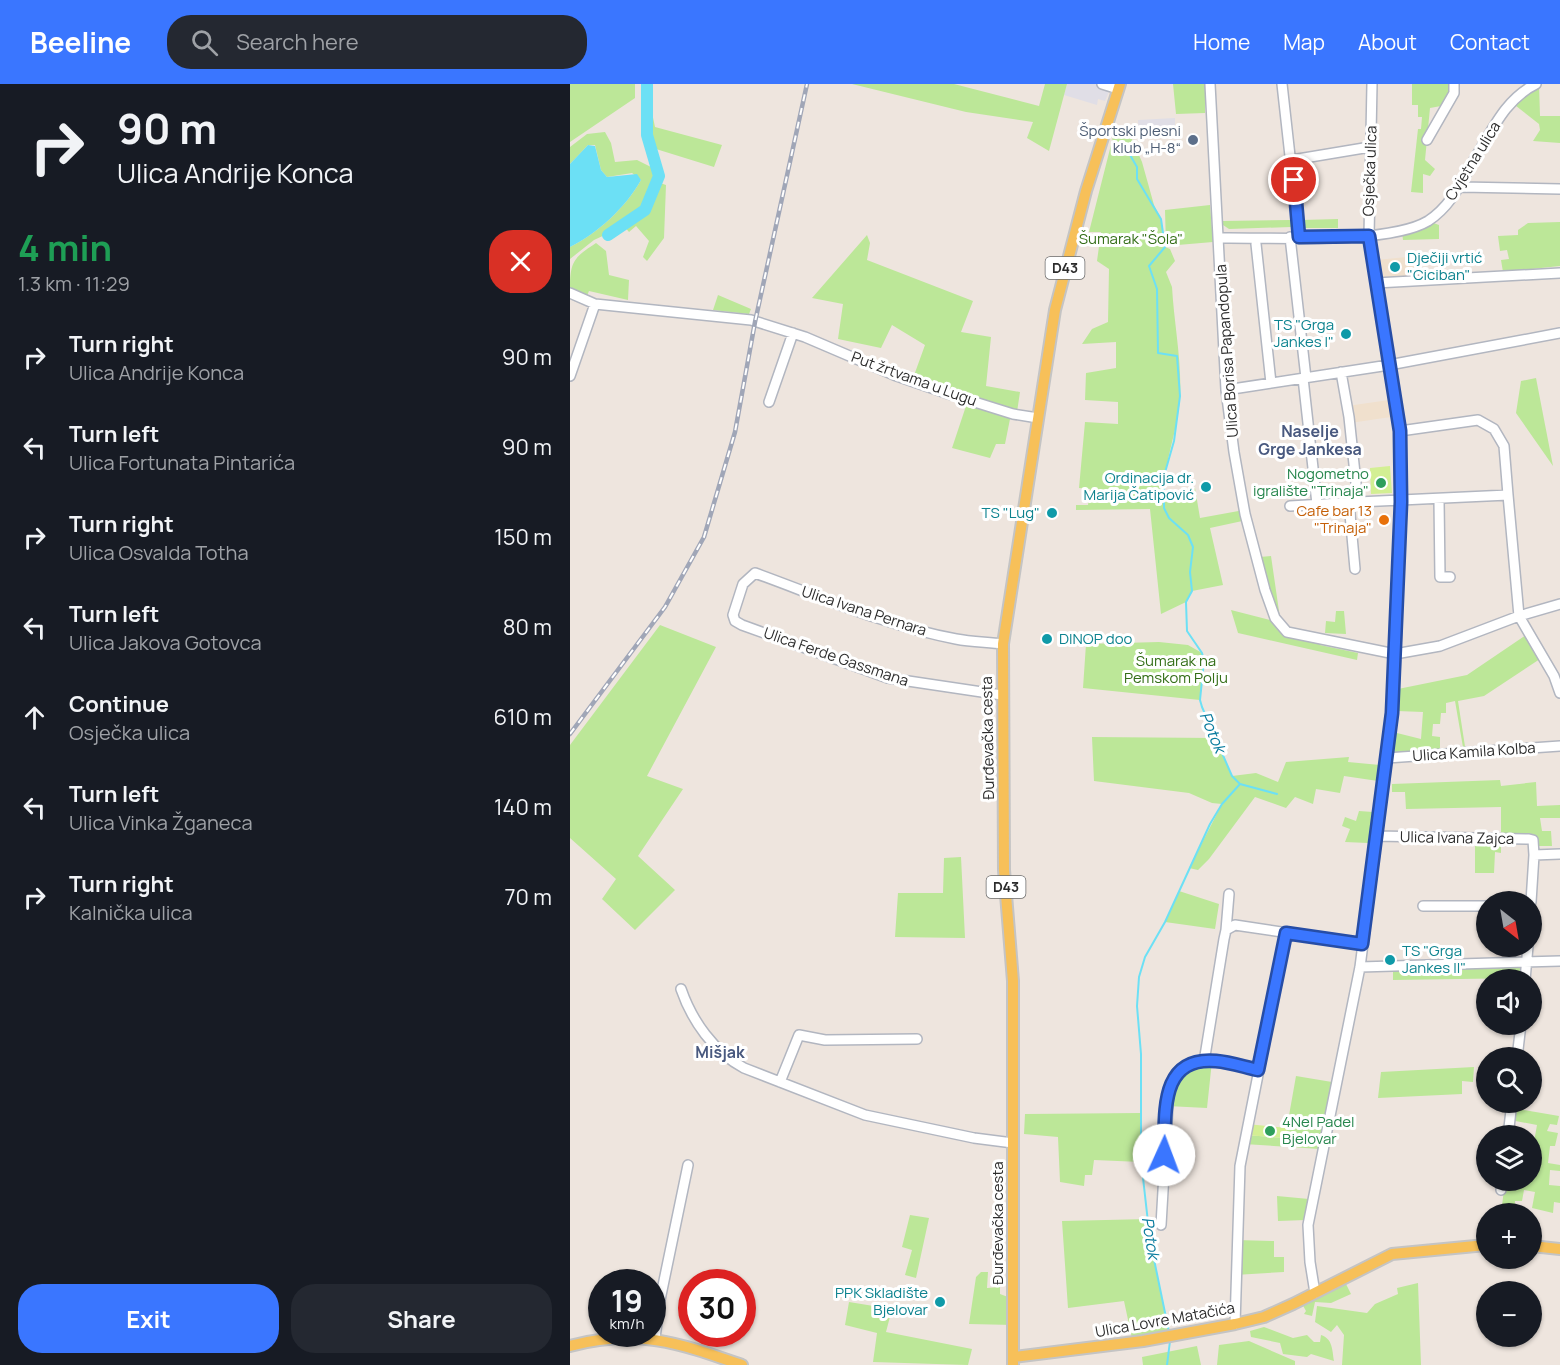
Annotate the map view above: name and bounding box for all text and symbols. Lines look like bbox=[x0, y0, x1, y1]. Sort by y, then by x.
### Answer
search box bbox=[167, 15, 587, 69]
text: Beeline bbox=[30, 23, 131, 61]
icon: search bbox=[188, 26, 221, 59]
text: Search here bbox=[236, 27, 359, 57]
text: Home bbox=[1193, 28, 1250, 56]
text: Map bbox=[1283, 28, 1325, 56]
text: About bbox=[1358, 28, 1417, 56]
text: Contact bbox=[1450, 28, 1530, 56]
text: 90 m bbox=[117, 99, 217, 157]
icon: right bbox=[18, 108, 96, 186]
street label: Cvjetna ulica bbox=[1440, 117, 1505, 204]
place label: Športski plesni klub „H-8“ bbox=[1079, 120, 1181, 158]
street label: Osječka ulica bbox=[1357, 125, 1382, 217]
marker: Športski plesni klub „H-8“ bbox=[1186, 133, 1200, 147]
text: Ulica Andrije Konca bbox=[117, 154, 354, 191]
pin bbox=[1268, 154, 1319, 205]
icon: arrive bbox=[1277, 163, 1310, 196]
text: 4 min bbox=[18, 223, 112, 272]
park label: Šumarak "Šola" bbox=[1079, 228, 1183, 249]
button: close bbox=[489, 230, 552, 293]
place label: Dječiji vrtić "Ciciban" bbox=[1407, 247, 1482, 285]
road number: D43 bbox=[1046, 257, 1084, 279]
marker: Dječiji vrtić "Ciciban" bbox=[1388, 260, 1402, 274]
street label: Ulica Borisa Papandopula bbox=[1210, 264, 1243, 438]
text: 1.3 km · 11:29 bbox=[18, 270, 130, 297]
place label: TS "Grga Jankes I" bbox=[1273, 314, 1334, 352]
marker: TS "Grga Jankes I" bbox=[1339, 327, 1353, 341]
text: Turn right bbox=[69, 329, 174, 359]
icon: right bbox=[18, 341, 51, 374]
text: 90 m bbox=[502, 342, 552, 372]
street label: Put žrtvama u Lugu bbox=[848, 346, 980, 411]
text: Ulica Andrije Konca bbox=[69, 359, 244, 386]
text: Turn left bbox=[69, 419, 159, 449]
district label: Naselje Grge Jankesa bbox=[1258, 420, 1362, 460]
icon: left bbox=[18, 431, 51, 464]
text: 90 m bbox=[502, 432, 552, 462]
text: Ulica Fortunata Pintarića bbox=[69, 449, 295, 476]
place label: Nogometno igralište "Trinaja" bbox=[1253, 463, 1369, 501]
place label: Ordinacija dr. Marija Čatipović bbox=[1084, 467, 1194, 505]
marker: Nogometno igralište "Trinaja" bbox=[1374, 476, 1388, 490]
marker: Ordinacija dr. Marija Čatipović bbox=[1199, 480, 1213, 494]
place label: Cafe bar 13 "Trinaja" bbox=[1296, 500, 1372, 538]
place label: TS "Lug" bbox=[982, 502, 1040, 523]
marker: TS "Lug" bbox=[1045, 506, 1059, 520]
text: Turn right bbox=[69, 509, 174, 539]
marker: Cafe bar 13 "Trinaja" bbox=[1377, 513, 1391, 527]
icon: right bbox=[18, 521, 51, 554]
text: 150 m bbox=[494, 522, 552, 552]
text: Ulica Osvalda Totha bbox=[69, 539, 249, 566]
street label: Ulica Ivana Pernara bbox=[799, 580, 929, 641]
text: Turn left bbox=[69, 599, 159, 629]
icon: left bbox=[18, 611, 51, 644]
text: 80 m bbox=[503, 612, 552, 642]
street label: Ulica Ferde Gassmana bbox=[761, 622, 911, 691]
place label: DINOP doo bbox=[1059, 628, 1133, 649]
text: Ulica Jakova Gotovca bbox=[69, 629, 262, 656]
marker: DINOP doo bbox=[1040, 632, 1054, 646]
park label: Šumarak na Pemskom Polju bbox=[1124, 650, 1228, 688]
street label: Đurđevačka cesta bbox=[976, 676, 999, 800]
text: Continue bbox=[69, 689, 169, 719]
icon: ahead bbox=[18, 701, 51, 734]
text: 610 m bbox=[494, 702, 552, 732]
water label: Potok bbox=[1195, 708, 1232, 758]
text: Osječka ulica bbox=[69, 719, 190, 746]
street label: Ulica Kamila Kolba bbox=[1412, 737, 1536, 766]
text: Turn left bbox=[69, 779, 159, 809]
icon: left bbox=[18, 791, 51, 824]
text: 140 m bbox=[494, 792, 552, 822]
text: Ulica Vinka Žganeca bbox=[69, 809, 253, 836]
street label: Ulica Ivana Zajca bbox=[1400, 826, 1514, 849]
text: Turn right bbox=[69, 869, 174, 899]
road number: D43 bbox=[986, 876, 1026, 898]
icon: right bbox=[18, 881, 51, 914]
text: 70 m bbox=[504, 882, 552, 912]
north arrow bbox=[1476, 891, 1542, 957]
map controls bbox=[1476, 891, 1542, 1347]
text: Kalnička ulica bbox=[69, 899, 193, 926]
place label: TS "Grga Jankes II" bbox=[1402, 940, 1466, 978]
marker: TS "Grga Jankes II" bbox=[1383, 953, 1397, 967]
button: sound bbox=[1476, 969, 1542, 1035]
district label: Mišjak bbox=[695, 1041, 745, 1063]
button: search bbox=[1476, 1047, 1542, 1113]
place label: 4Nel Padel Bjelovar bbox=[1282, 1111, 1355, 1149]
position arrow bbox=[1132, 1123, 1196, 1187]
marker: 4Nel Padel Bjelovar bbox=[1263, 1124, 1277, 1138]
button: layers bbox=[1476, 1125, 1542, 1191]
street label: Đurđevačka cesta bbox=[987, 1161, 1008, 1285]
button: + bbox=[1476, 1203, 1542, 1269]
water label: Potok bbox=[1137, 1215, 1166, 1263]
speed limit sign: 30 bbox=[678, 1269, 756, 1347]
text: 19 bbox=[611, 1280, 643, 1321]
button: − bbox=[1476, 1281, 1542, 1347]
place label: PPK Skladište Bjelovar bbox=[835, 1282, 929, 1320]
button: Exit bbox=[18, 1284, 279, 1353]
button: Share bbox=[291, 1284, 552, 1353]
marker: PPK Skladište Bjelovar bbox=[933, 1295, 947, 1309]
street label: Ulica Lovre Matačića bbox=[1093, 1297, 1236, 1342]
text: km/h bbox=[610, 1313, 644, 1334]

